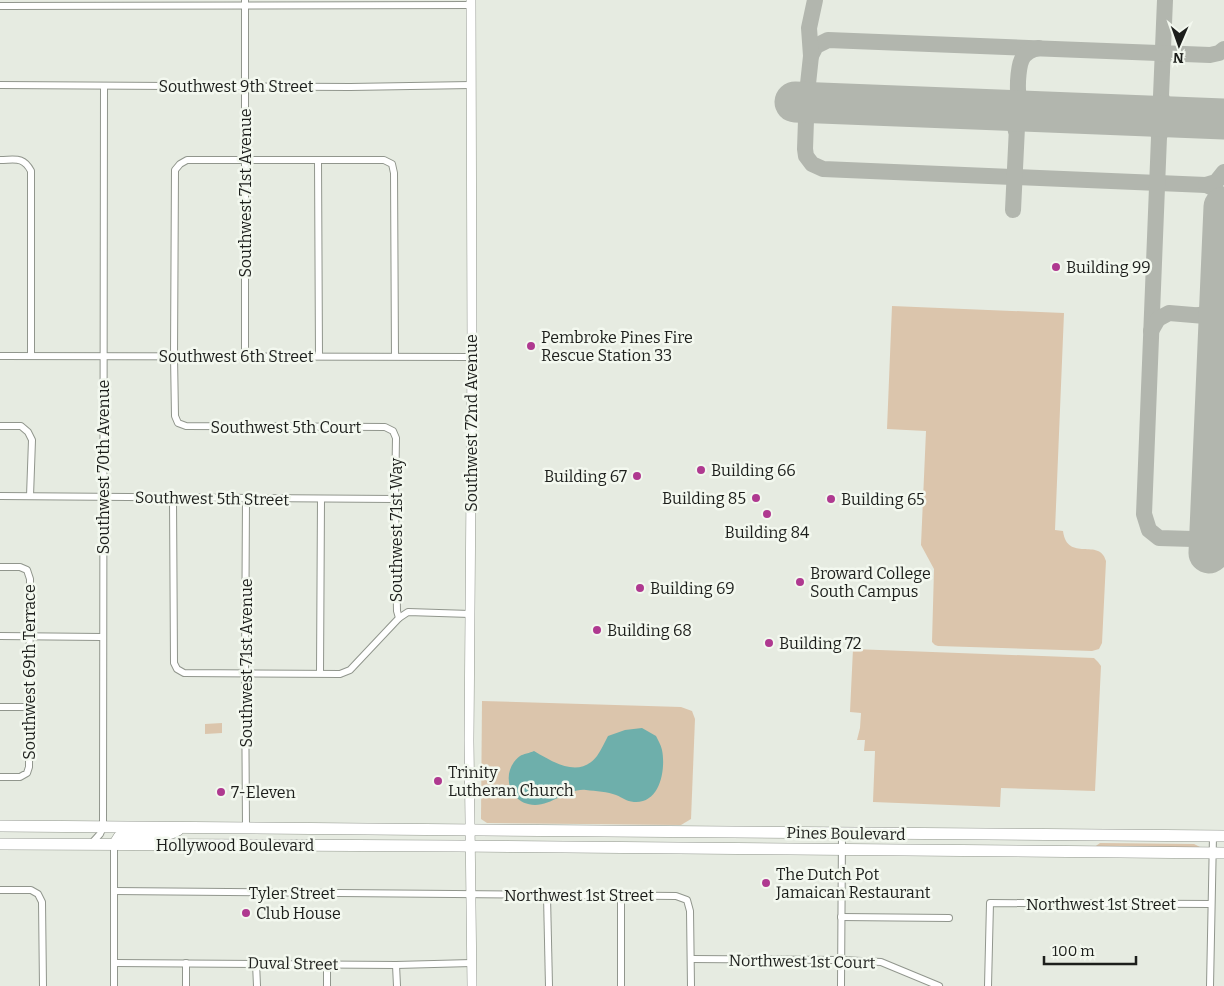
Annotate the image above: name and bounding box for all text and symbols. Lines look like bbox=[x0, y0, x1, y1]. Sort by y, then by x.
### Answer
north arrow bbox=[1154, 20, 1204, 70]
text: N bbox=[1173, 49, 1184, 66]
street label: Southwest 9th Street bbox=[159, 77, 314, 96]
street label: Southwest 71st Avenue bbox=[236, 108, 255, 278]
place label: Building 99 bbox=[1066, 258, 1151, 277]
marker: Building 99 bbox=[1050, 261, 1062, 273]
place label: Pembroke Pines Fire Rescue Station 33 bbox=[541, 328, 693, 365]
street label: Southwest 72nd Avenue bbox=[462, 334, 481, 512]
marker: Pembroke Pines Fire Rescue Station 33 bbox=[525, 340, 537, 352]
street label: Southwest 6th Street bbox=[159, 347, 314, 366]
street label: Southwest 70th Avenue bbox=[94, 380, 113, 554]
street label: Southwest 5th Court bbox=[211, 418, 362, 437]
street label: Southwest 71st Way bbox=[387, 457, 406, 602]
place label: Building 66 bbox=[711, 461, 796, 480]
marker: Building 66 bbox=[695, 464, 707, 476]
place label: Building 67 bbox=[544, 467, 627, 486]
marker: Building 67 bbox=[631, 470, 643, 482]
street label: Southwest 5th Street bbox=[135, 488, 289, 509]
place label: Building 85 bbox=[662, 489, 746, 508]
place label: Building 65 bbox=[841, 490, 925, 509]
marker: Building 85 bbox=[750, 492, 762, 504]
marker: Building 65 bbox=[825, 493, 837, 505]
marker: Building 84 bbox=[761, 508, 773, 520]
place label: Building 84 bbox=[725, 523, 810, 542]
place label: Broward College South Campus bbox=[810, 564, 931, 601]
marker: Broward College South Campus bbox=[794, 576, 806, 588]
street label: Southwest 71st Avenue bbox=[237, 578, 256, 748]
place label: Building 69 bbox=[650, 579, 735, 598]
marker: Building 69 bbox=[634, 582, 646, 594]
street label: Southwest 69th Terrace bbox=[20, 584, 39, 760]
place label: Building 68 bbox=[607, 621, 692, 640]
marker: Building 68 bbox=[591, 624, 603, 636]
place label: Building 72 bbox=[779, 634, 862, 653]
marker: Building 72 bbox=[763, 637, 775, 649]
place label: Trinity Lutheran Church bbox=[448, 763, 574, 800]
marker: Trinity Lutheran Church bbox=[432, 775, 444, 787]
place label: 7-Eleven bbox=[231, 783, 296, 802]
marker: 7-Eleven bbox=[215, 786, 227, 798]
street label: Pines Boulevard bbox=[786, 823, 906, 844]
street label: Hollywood Boulevard bbox=[156, 836, 315, 855]
place label: The Dutch Pot Jamaican Restaurant bbox=[775, 865, 931, 902]
marker: The Dutch Pot Jamaican Restaurant bbox=[760, 877, 772, 889]
street label: Tyler Street bbox=[249, 884, 335, 903]
street label: Northwest 1st Street bbox=[504, 886, 654, 905]
street label: Northwest 1st Street bbox=[1026, 895, 1176, 914]
place label: Club House bbox=[256, 904, 341, 923]
marker: Club House bbox=[240, 907, 252, 919]
scale bar bbox=[1044, 934, 1136, 966]
text: 100 m bbox=[1052, 942, 1095, 960]
street label: Northwest 1st Court bbox=[728, 951, 876, 972]
street label: Duval Street bbox=[247, 953, 339, 974]

